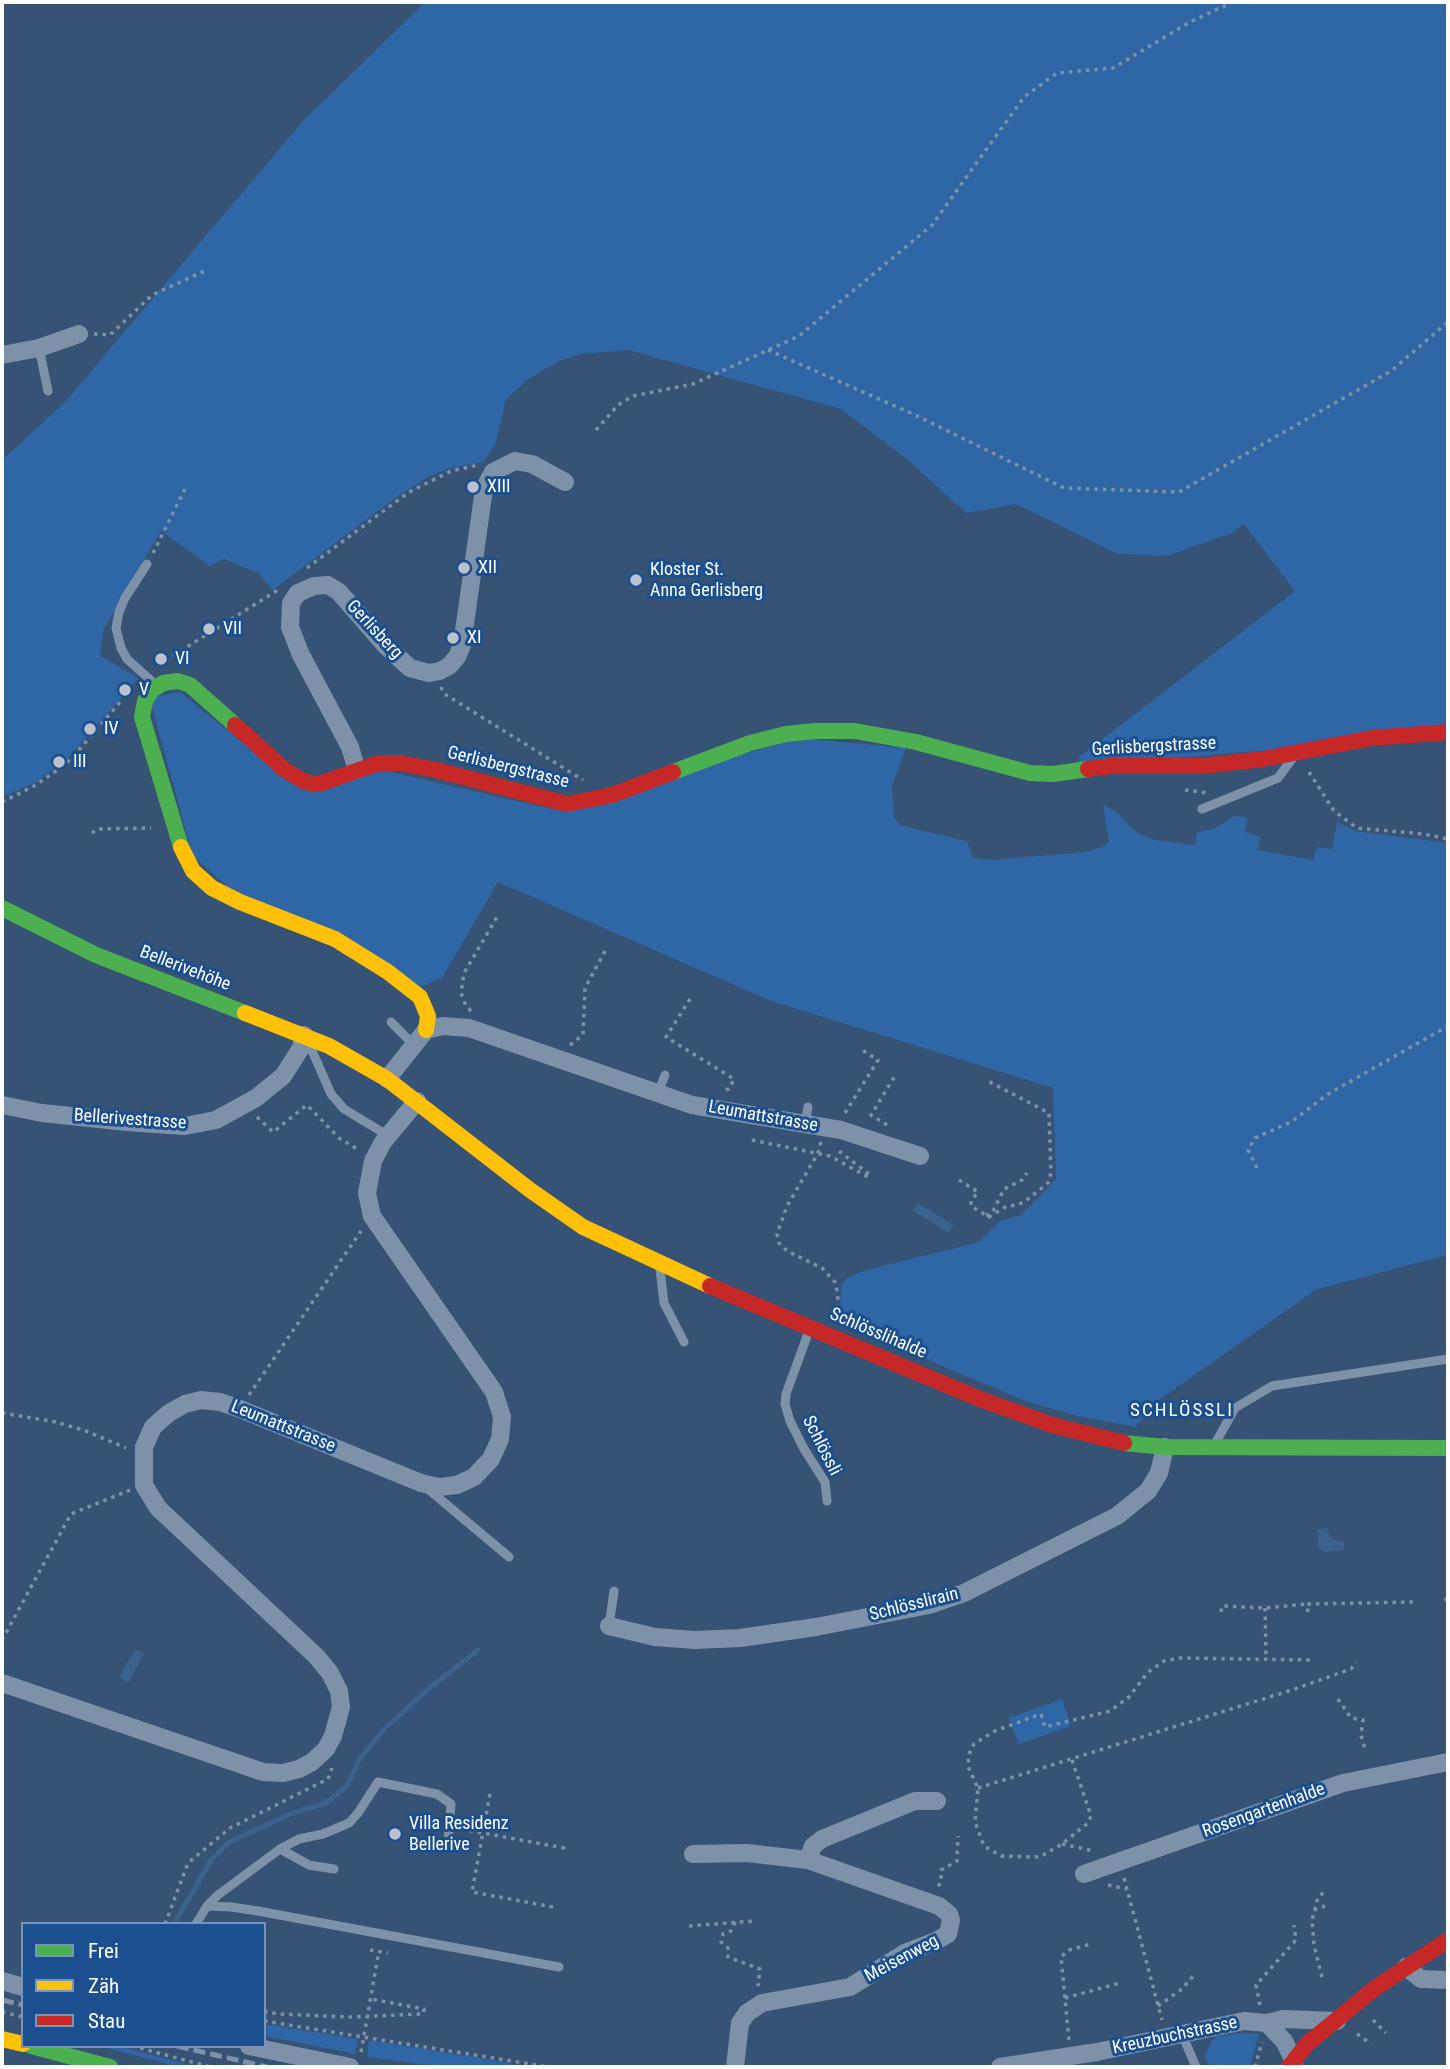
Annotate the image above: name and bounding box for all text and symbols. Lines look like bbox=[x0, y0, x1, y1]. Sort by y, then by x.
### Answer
place label: XIII bbox=[487, 476, 510, 498]
marker: XIII bbox=[465, 479, 481, 495]
place label: XII bbox=[478, 557, 497, 579]
place label: Kloster St. Anna Gerlisberg bbox=[650, 559, 763, 602]
marker: XII bbox=[456, 560, 472, 576]
marker: Kloster St. Anna Gerlisberg bbox=[628, 572, 644, 588]
street label: Gerlisberg bbox=[341, 596, 407, 664]
place label: VII bbox=[223, 618, 242, 640]
marker: VII bbox=[201, 621, 217, 637]
place label: XI bbox=[467, 627, 481, 649]
marker: XI bbox=[445, 630, 461, 646]
place label: VI bbox=[175, 648, 190, 670]
marker: VI bbox=[153, 651, 169, 667]
place label: V bbox=[139, 679, 149, 701]
marker: V bbox=[117, 682, 133, 698]
place label: IV bbox=[104, 718, 119, 740]
marker: IV bbox=[82, 721, 98, 737]
street label: Gerlisbergstrasse bbox=[1091, 733, 1217, 761]
street label: Gerlisbergstrasse bbox=[445, 742, 571, 794]
place label: III bbox=[73, 751, 86, 773]
marker: III bbox=[51, 754, 67, 770]
street label: Bellerivehöhe bbox=[137, 942, 233, 996]
street label: Leumattstrasse bbox=[707, 1097, 819, 1137]
street label: Bellerivestrasse bbox=[73, 1105, 187, 1135]
street label: Schlösslihalde bbox=[826, 1304, 930, 1364]
street label: Leumattstrasse bbox=[228, 1396, 338, 1458]
district label: SCHLÖSSLI bbox=[1131, 1400, 1233, 1422]
street label: Schlössli bbox=[797, 1413, 845, 1479]
street label: Schlösslirain bbox=[867, 1584, 961, 1626]
street label: Rosengartenhalde bbox=[1200, 1779, 1328, 1843]
place label: Villa Residenz Bellerive bbox=[409, 1813, 509, 1856]
marker: Villa Residenz Bellerive bbox=[387, 1826, 403, 1842]
legend bbox=[21, 1922, 266, 2048]
street label: Meisenweg bbox=[861, 1931, 943, 1987]
text: Frei bbox=[88, 1939, 119, 1963]
text: Zäh bbox=[88, 1974, 119, 1998]
text: Stau bbox=[88, 2009, 125, 2033]
street label: Kreuzbuchstrasse bbox=[1111, 2012, 1239, 2060]

